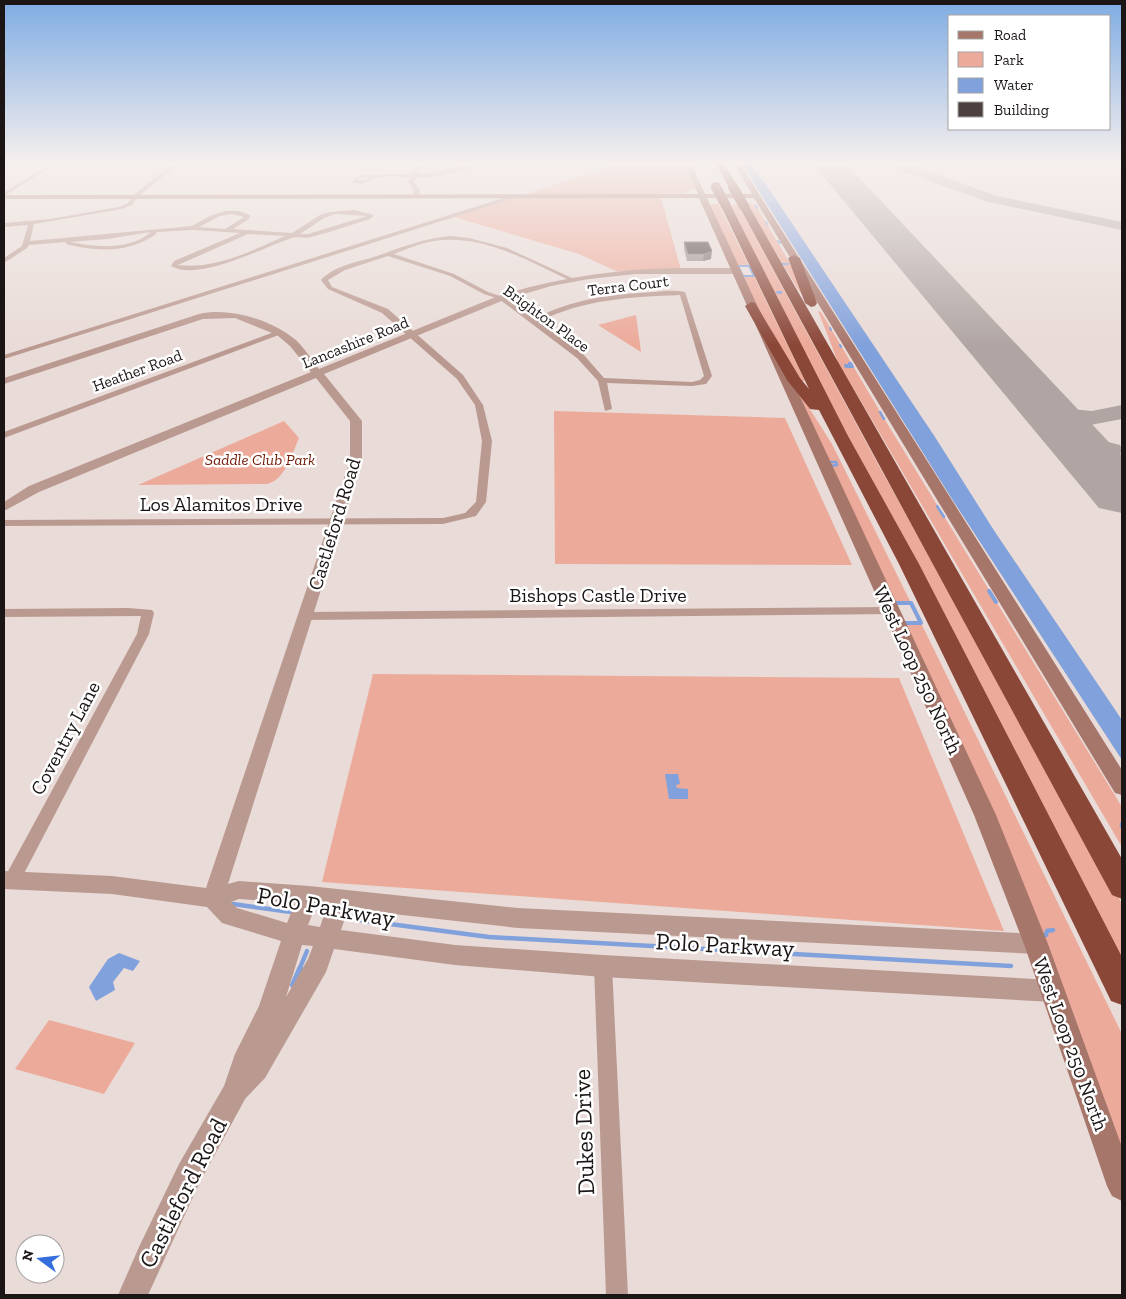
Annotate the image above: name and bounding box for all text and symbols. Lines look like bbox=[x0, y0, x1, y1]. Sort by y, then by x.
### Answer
legend bbox=[948, 15, 1111, 130]
text: Road bbox=[994, 26, 1027, 44]
text: Park bbox=[994, 51, 1024, 69]
text: Water bbox=[994, 76, 1034, 94]
text: Building bbox=[994, 101, 1049, 119]
street label: Terra Court bbox=[587, 271, 670, 300]
street label: Brighton Place bbox=[500, 281, 593, 356]
street label: Lancashire Road bbox=[299, 312, 412, 373]
street label: Heather Road bbox=[90, 345, 185, 395]
park label: Saddle Club Park bbox=[205, 450, 315, 469]
street label: Castleford Road bbox=[303, 455, 365, 593]
street label: Los Alamitos Drive bbox=[140, 492, 302, 516]
street label: West Loop 250 North bbox=[868, 582, 968, 759]
street label: Bishops Castle Drive bbox=[509, 583, 687, 607]
street label: Coventry Lane bbox=[25, 677, 105, 799]
street label: Polo Parkway bbox=[255, 880, 398, 933]
street label: Polo Parkway bbox=[655, 926, 796, 963]
street label: West Loop 250 North bbox=[1028, 954, 1114, 1135]
street label: Dukes Drive bbox=[567, 1068, 600, 1196]
street label: Castleford Road bbox=[132, 1113, 233, 1273]
north arrow bbox=[15, 1234, 65, 1284]
text: N bbox=[18, 1248, 38, 1263]

